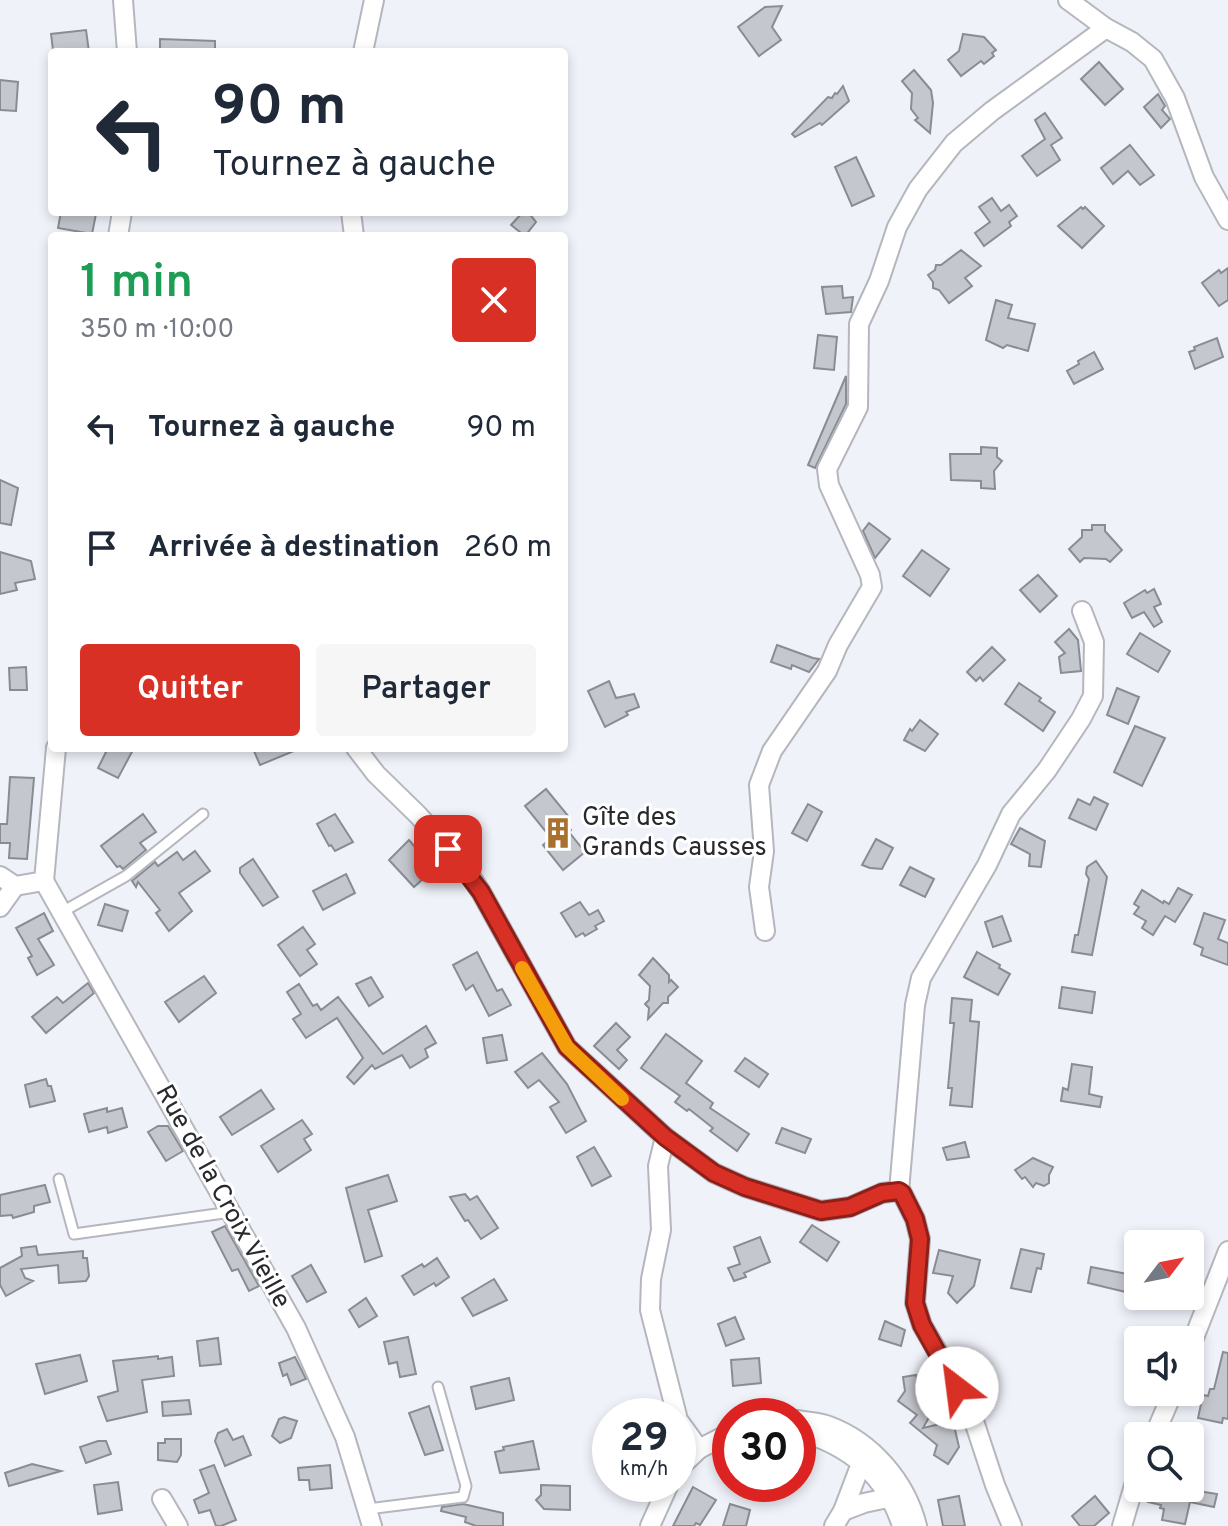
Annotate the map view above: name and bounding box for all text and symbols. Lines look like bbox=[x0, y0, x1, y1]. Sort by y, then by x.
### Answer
text: 90 m bbox=[212, 74, 347, 144]
icon: left bbox=[80, 80, 184, 184]
text: Tournez à gauche bbox=[212, 143, 496, 189]
text: 1 min bbox=[80, 254, 193, 314]
button: close bbox=[452, 258, 536, 342]
text: 350 m · 10:00 bbox=[80, 314, 234, 347]
icon: left bbox=[80, 406, 124, 450]
text: Tournez à gauche bbox=[148, 410, 395, 447]
text: 90 m bbox=[467, 410, 536, 447]
icon: arrive bbox=[80, 526, 124, 570]
text: Arrivée à destination bbox=[148, 530, 440, 567]
text: 260 m bbox=[464, 530, 552, 567]
button: Quitter bbox=[80, 644, 300, 736]
button: Partager bbox=[316, 644, 536, 736]
place label: Gîte des Grands Causses bbox=[582, 802, 767, 865]
pin bbox=[414, 815, 482, 883]
building icon: Gîte des Grands Causses bbox=[541, 816, 575, 850]
icon: arrive bbox=[426, 827, 470, 871]
street label: Rue de la Croix Vieille bbox=[147, 1079, 297, 1315]
north arrow bbox=[1124, 1230, 1204, 1310]
map controls bbox=[1124, 1230, 1204, 1502]
button: sound bbox=[1124, 1326, 1204, 1406]
position arrow bbox=[915, 1346, 999, 1430]
speed limit sign: 30 bbox=[712, 1398, 816, 1502]
text: 29 bbox=[619, 1415, 669, 1465]
button: search bbox=[1124, 1422, 1204, 1502]
text: km/h bbox=[620, 1457, 668, 1483]

